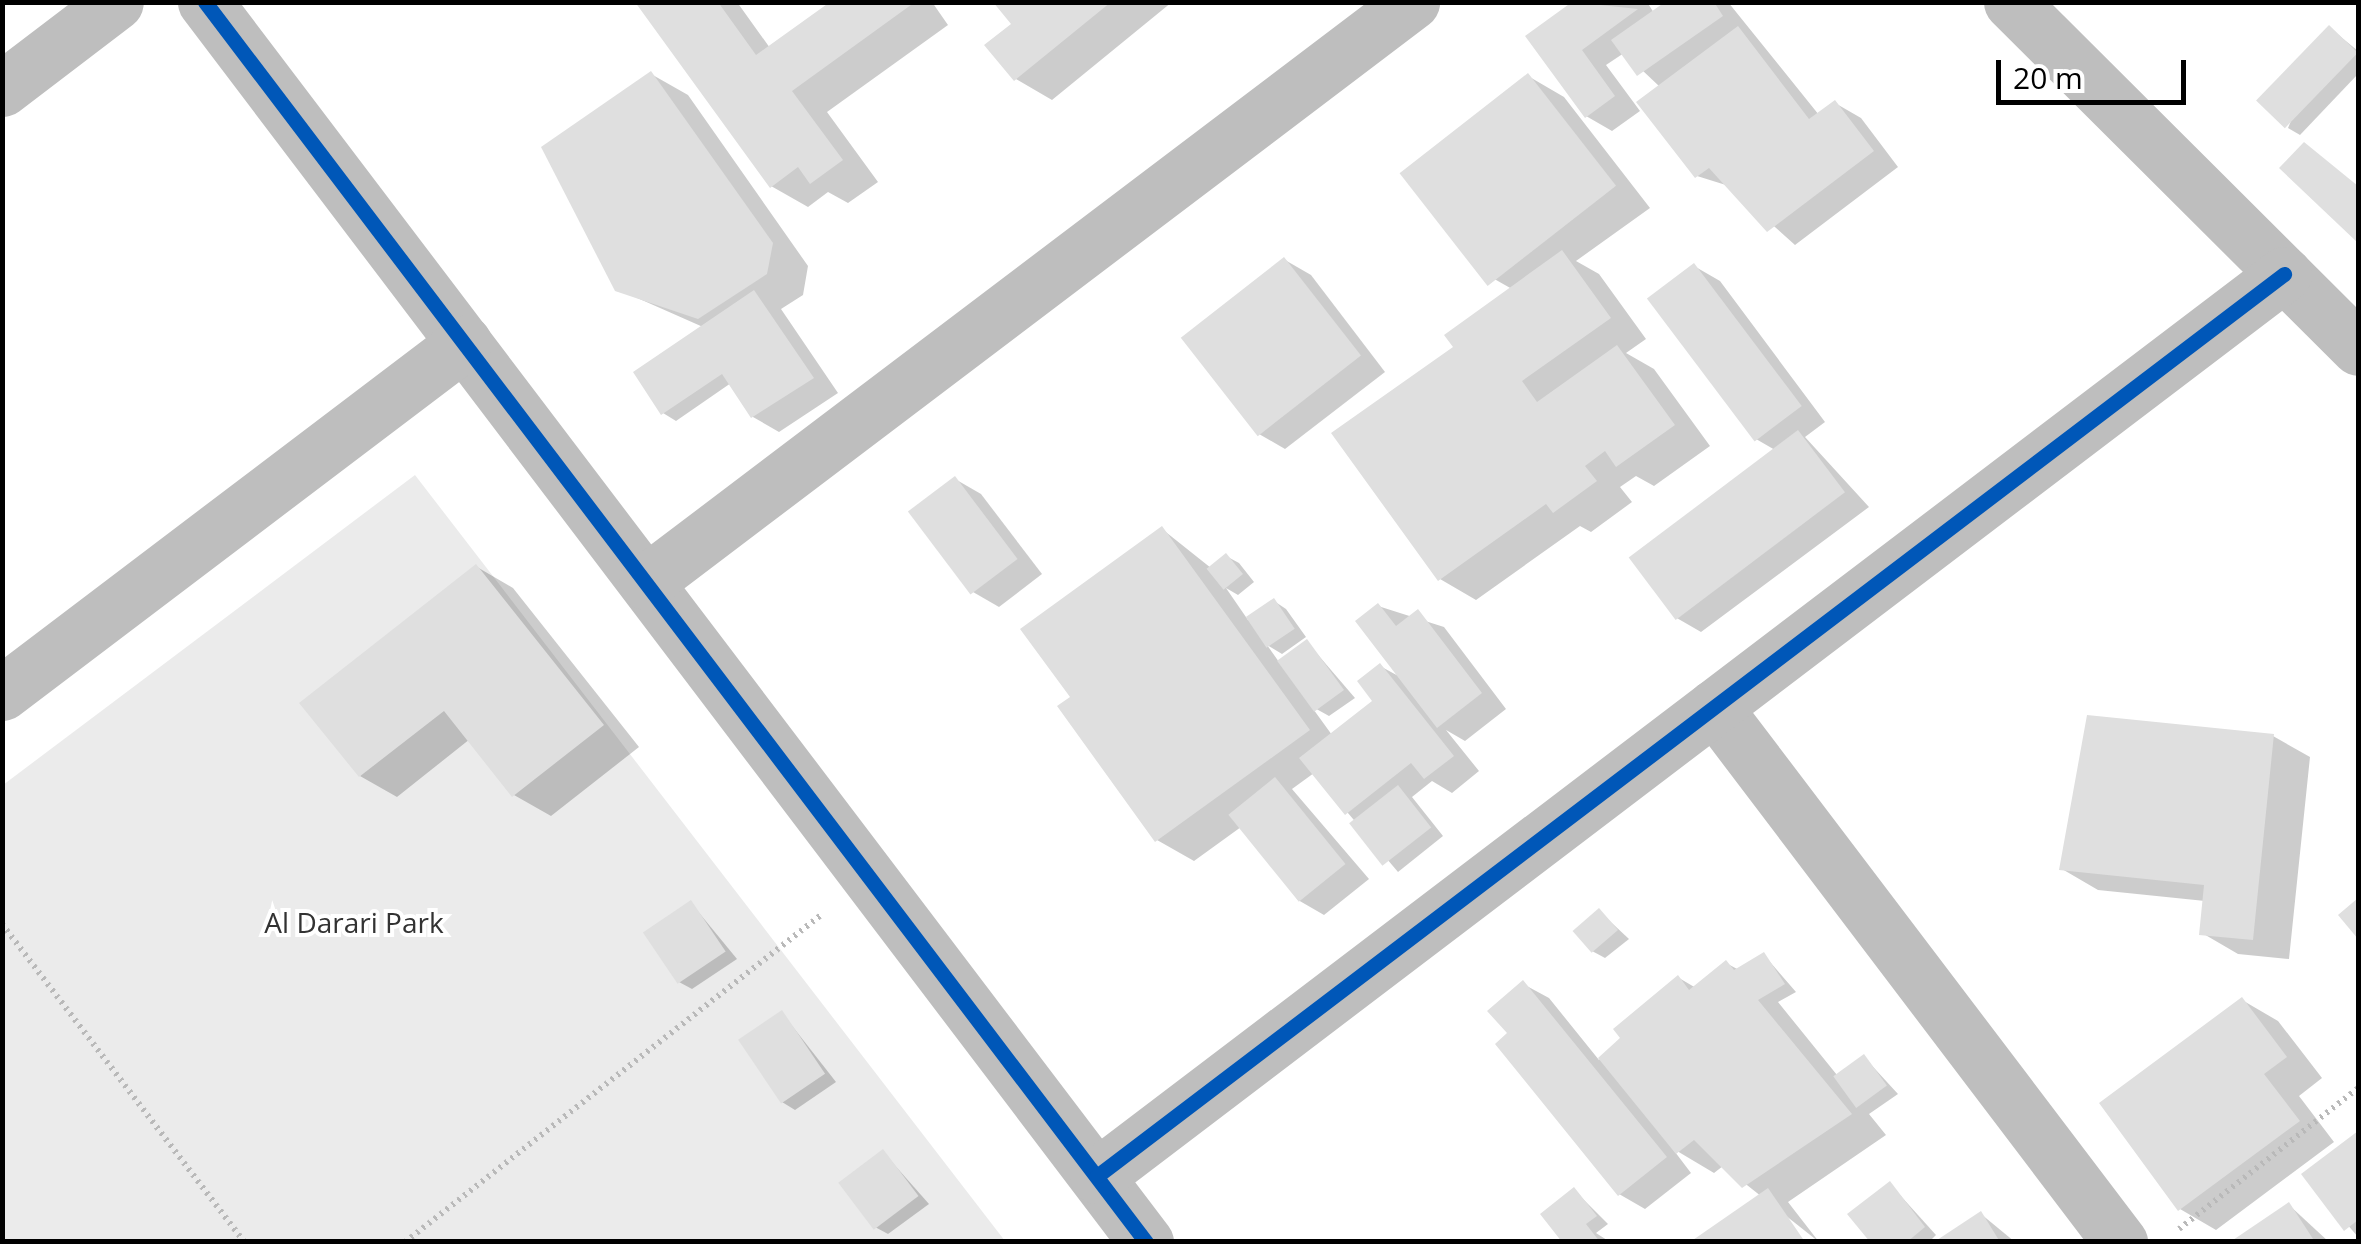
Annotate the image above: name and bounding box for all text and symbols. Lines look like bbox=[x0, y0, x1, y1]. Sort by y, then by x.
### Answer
scale bar bbox=[2001, 40, 2191, 102]
text: 20 m bbox=[2013, 57, 2083, 98]
park label: Al Darari Park bbox=[264, 905, 444, 939]

